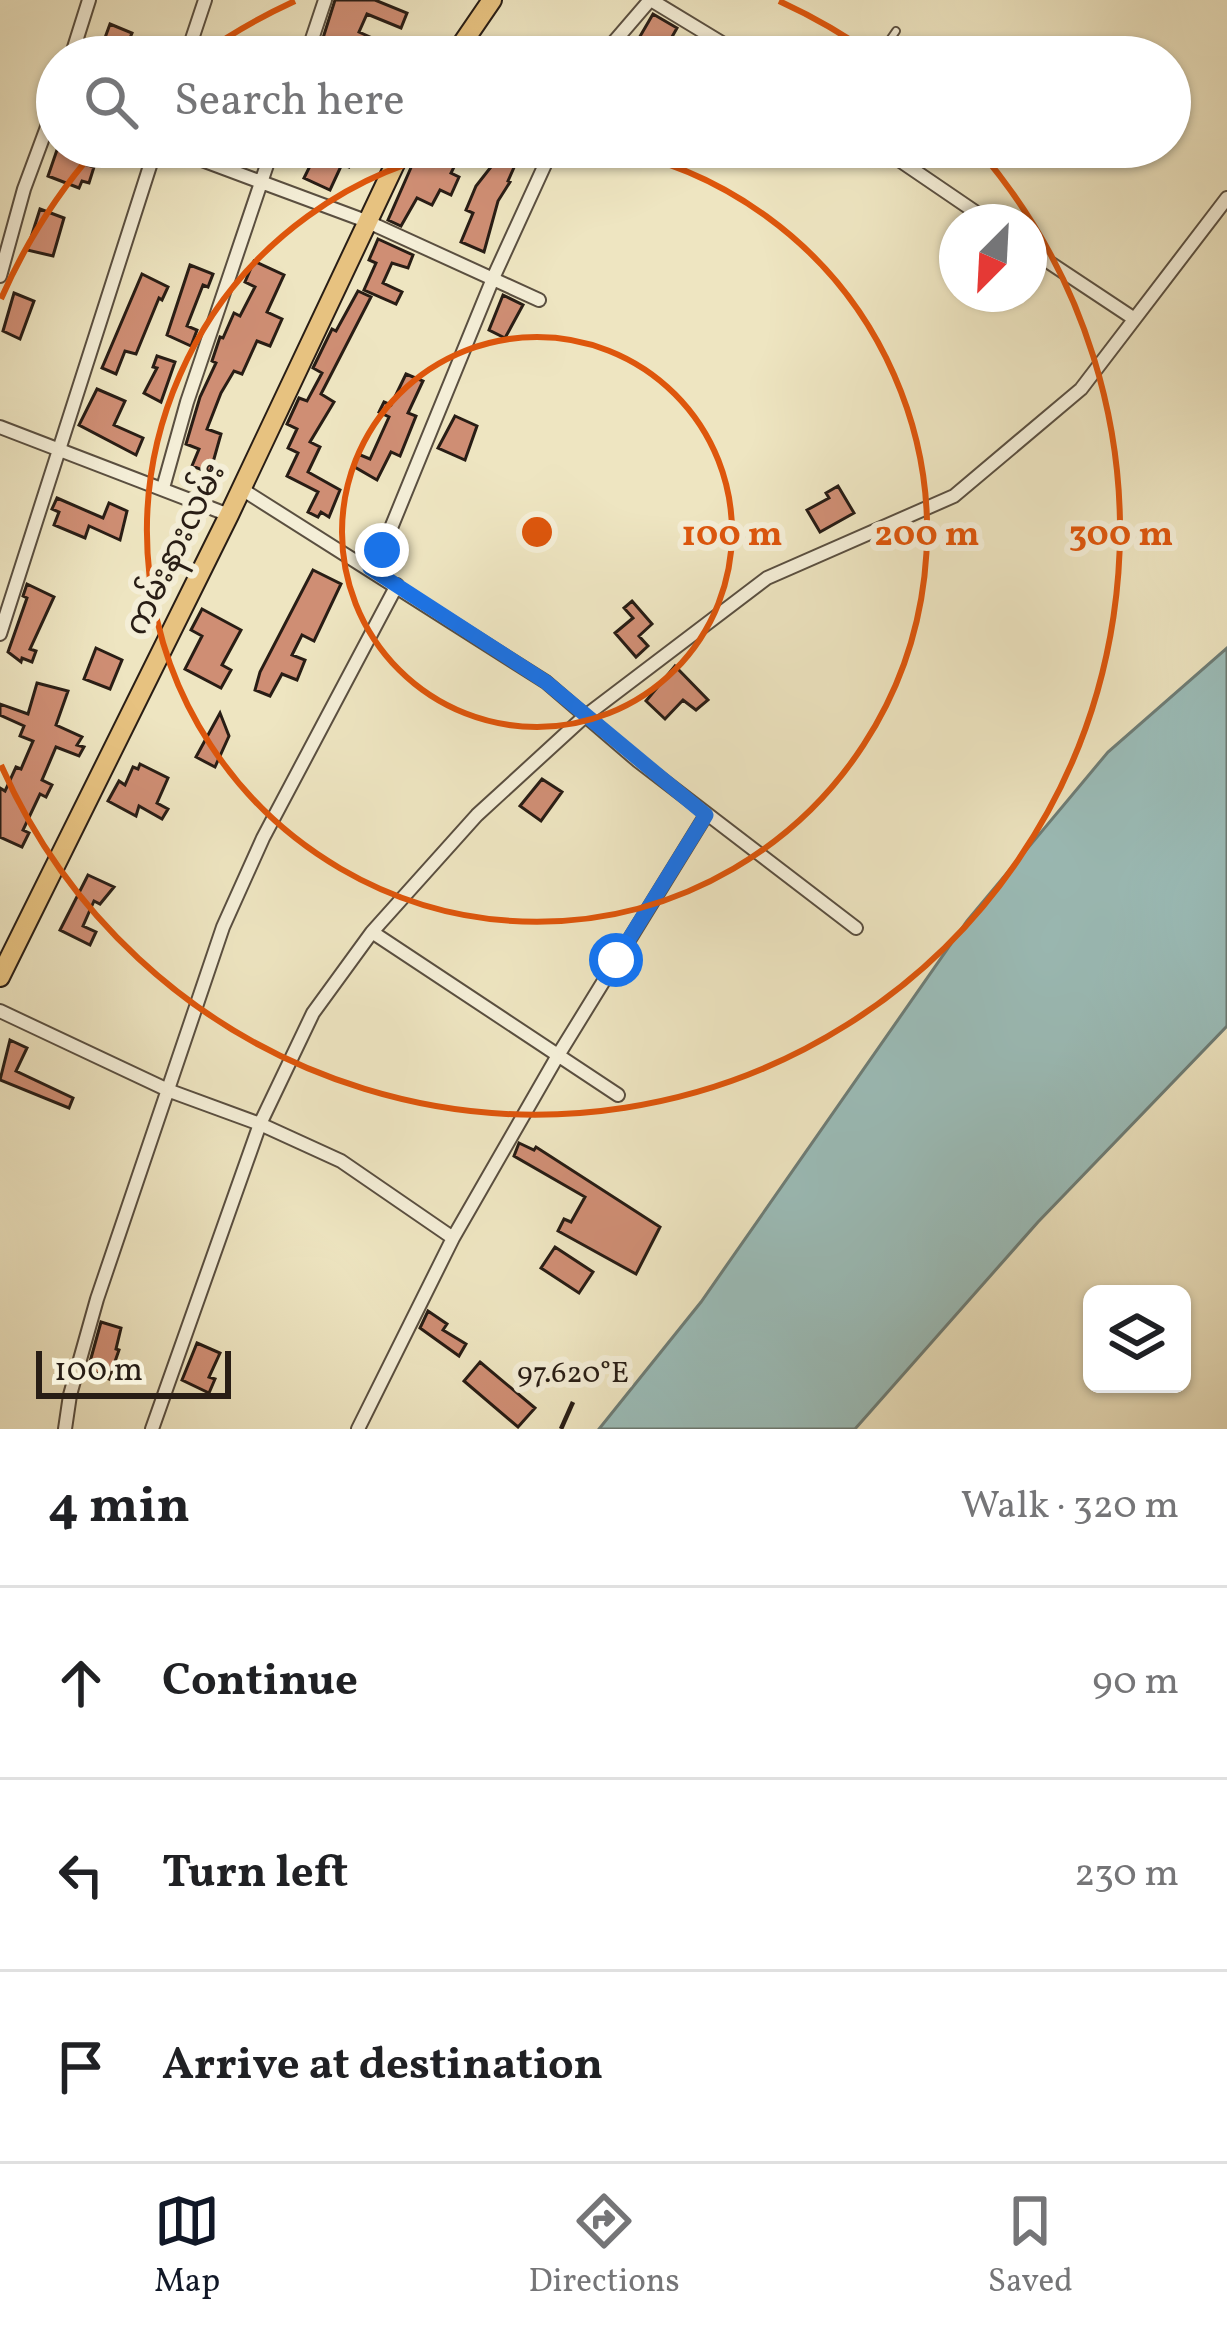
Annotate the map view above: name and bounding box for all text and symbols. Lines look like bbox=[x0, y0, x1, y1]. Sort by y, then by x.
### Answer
search box bbox=[36, 36, 1191, 168]
icon: search bbox=[78, 69, 144, 135]
text: Search here bbox=[174, 71, 405, 134]
north arrow bbox=[939, 204, 1047, 312]
street label: ကမ်းနားလမ်း bbox=[113, 455, 239, 644]
centre of rings bbox=[516, 511, 558, 553]
text: 100 m bbox=[681, 511, 783, 561]
text: 200 m bbox=[874, 511, 980, 561]
text: 300 m bbox=[1069, 511, 1173, 561]
route end bbox=[355, 523, 409, 577]
route start bbox=[589, 933, 643, 987]
map controls bbox=[1083, 1285, 1191, 1393]
button: layers bbox=[1083, 1285, 1191, 1393]
scale bar bbox=[36, 1345, 231, 1398]
text: 100 m bbox=[54, 1349, 143, 1395]
text: 97.620°E bbox=[517, 1353, 629, 1395]
text: 4 min bbox=[48, 1472, 190, 1543]
text: Walk · 320 m bbox=[961, 1480, 1179, 1534]
icon: ahead bbox=[48, 1650, 114, 1716]
text: Continue bbox=[162, 1651, 358, 1714]
text: 90 m bbox=[1092, 1656, 1179, 1710]
icon: left bbox=[48, 1842, 114, 1908]
text: Turn left bbox=[162, 1843, 348, 1906]
text: 230 m bbox=[1074, 1848, 1179, 1902]
icon: arrive bbox=[48, 2034, 114, 2100]
text: Arrive at destination bbox=[162, 2035, 603, 2098]
tab: Map bbox=[154, 2188, 220, 2306]
tab: Directions bbox=[528, 2188, 680, 2306]
tab: Saved bbox=[988, 2188, 1073, 2306]

